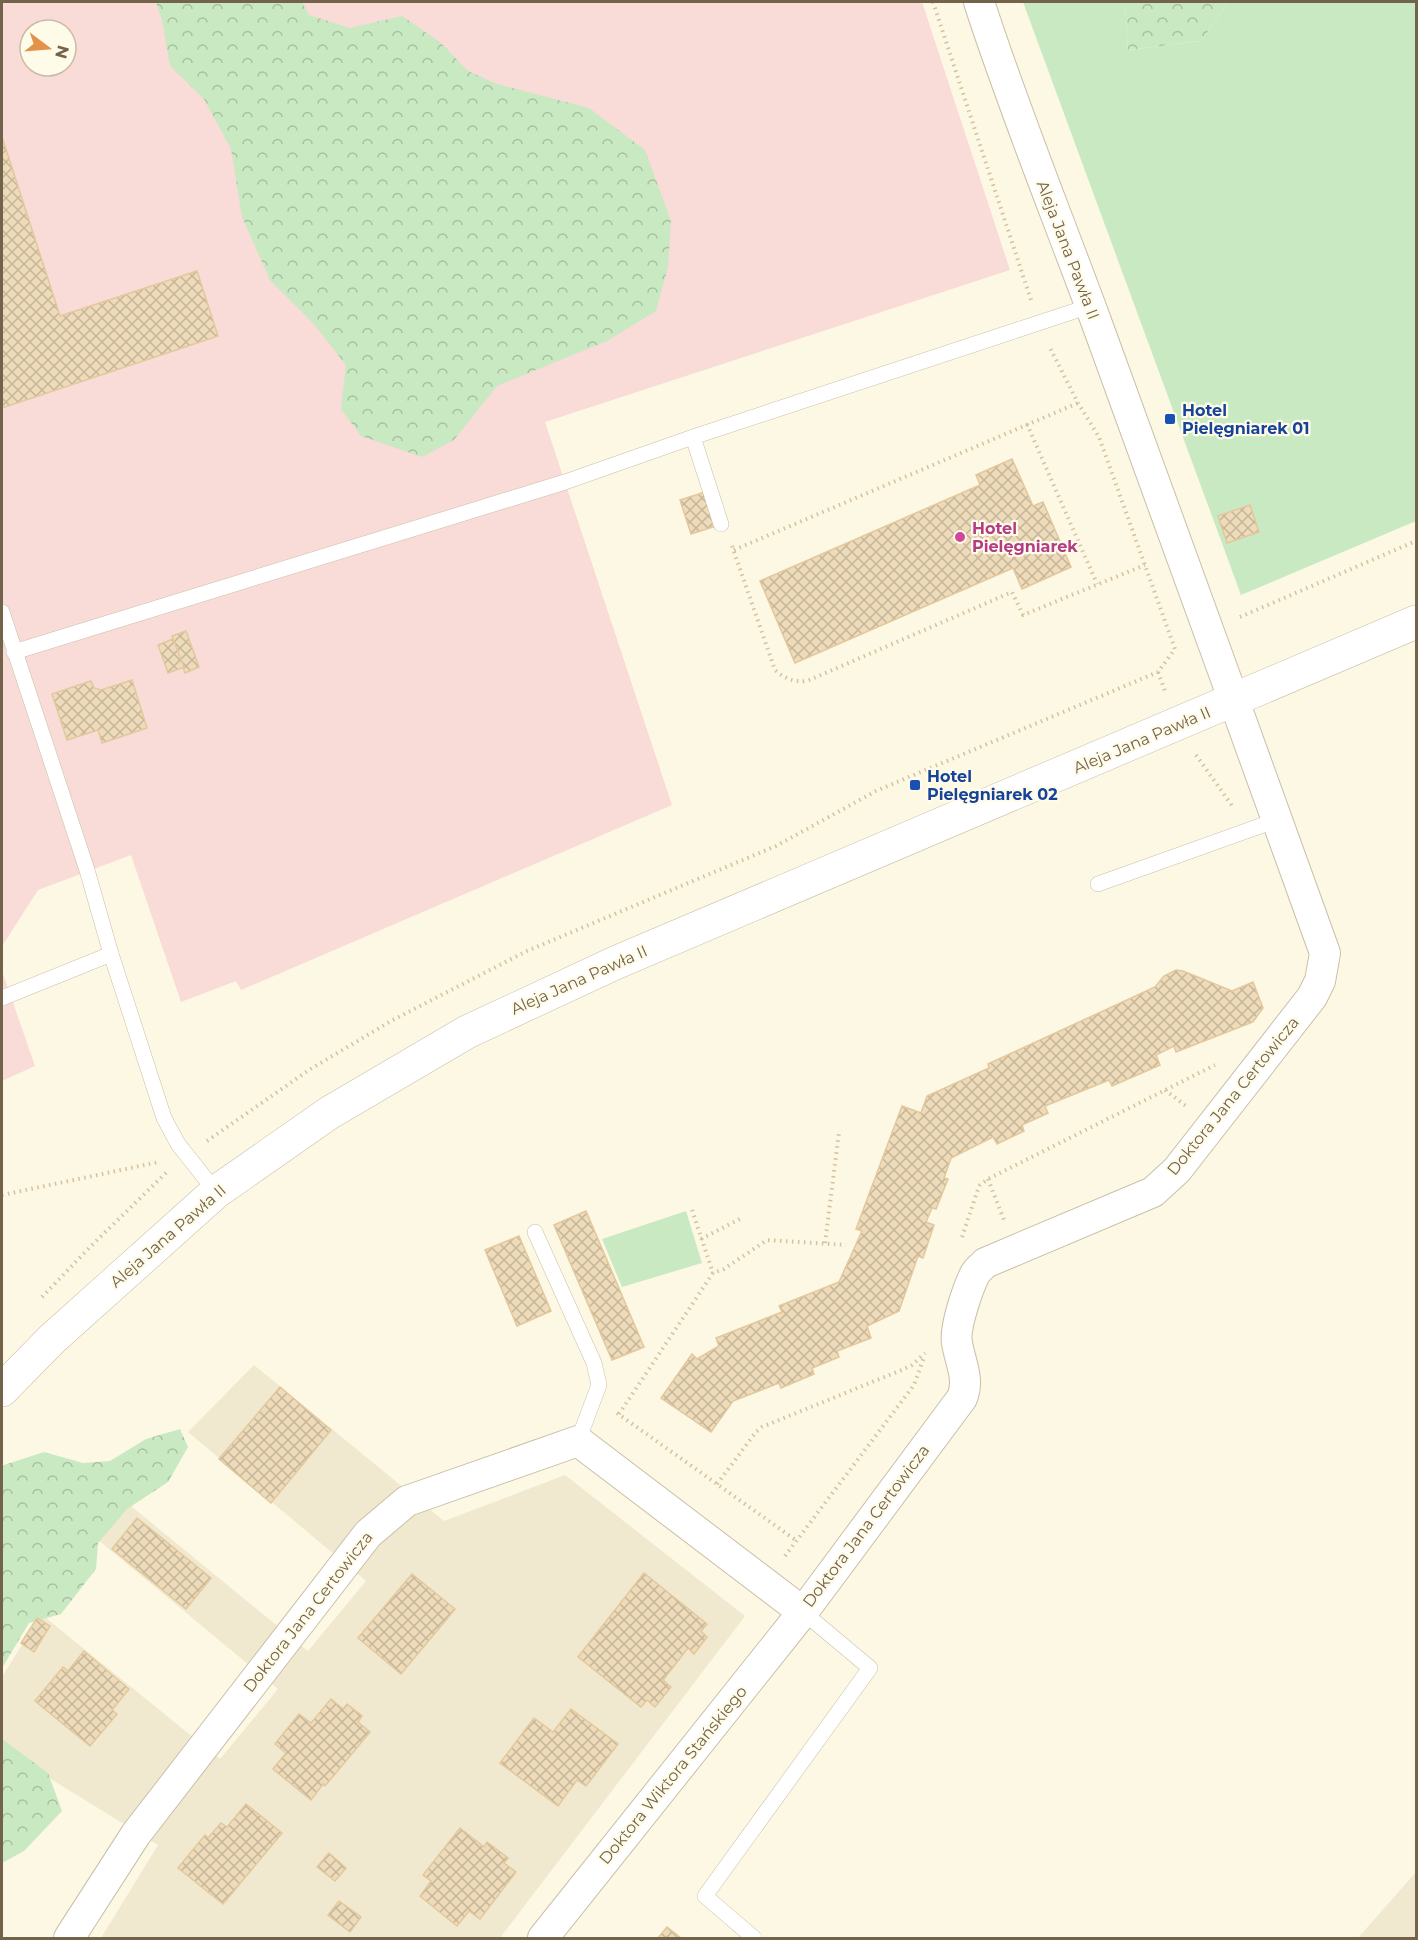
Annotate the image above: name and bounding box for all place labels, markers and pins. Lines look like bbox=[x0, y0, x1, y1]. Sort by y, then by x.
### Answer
place label: Hotel Pielęgniarek 01 bbox=[1182, 401, 1309, 438]
marker: Hotel Pielęgniarek 01 bbox=[1163, 412, 1177, 426]
place label: Hotel Pielęgniarek bbox=[972, 519, 1078, 556]
marker: Hotel Pielęgniarek bbox=[953, 530, 967, 544]
place label: Hotel Pielęgniarek 02 bbox=[927, 767, 1058, 804]
marker: Hotel Pielęgniarek 02 bbox=[908, 778, 922, 792]

